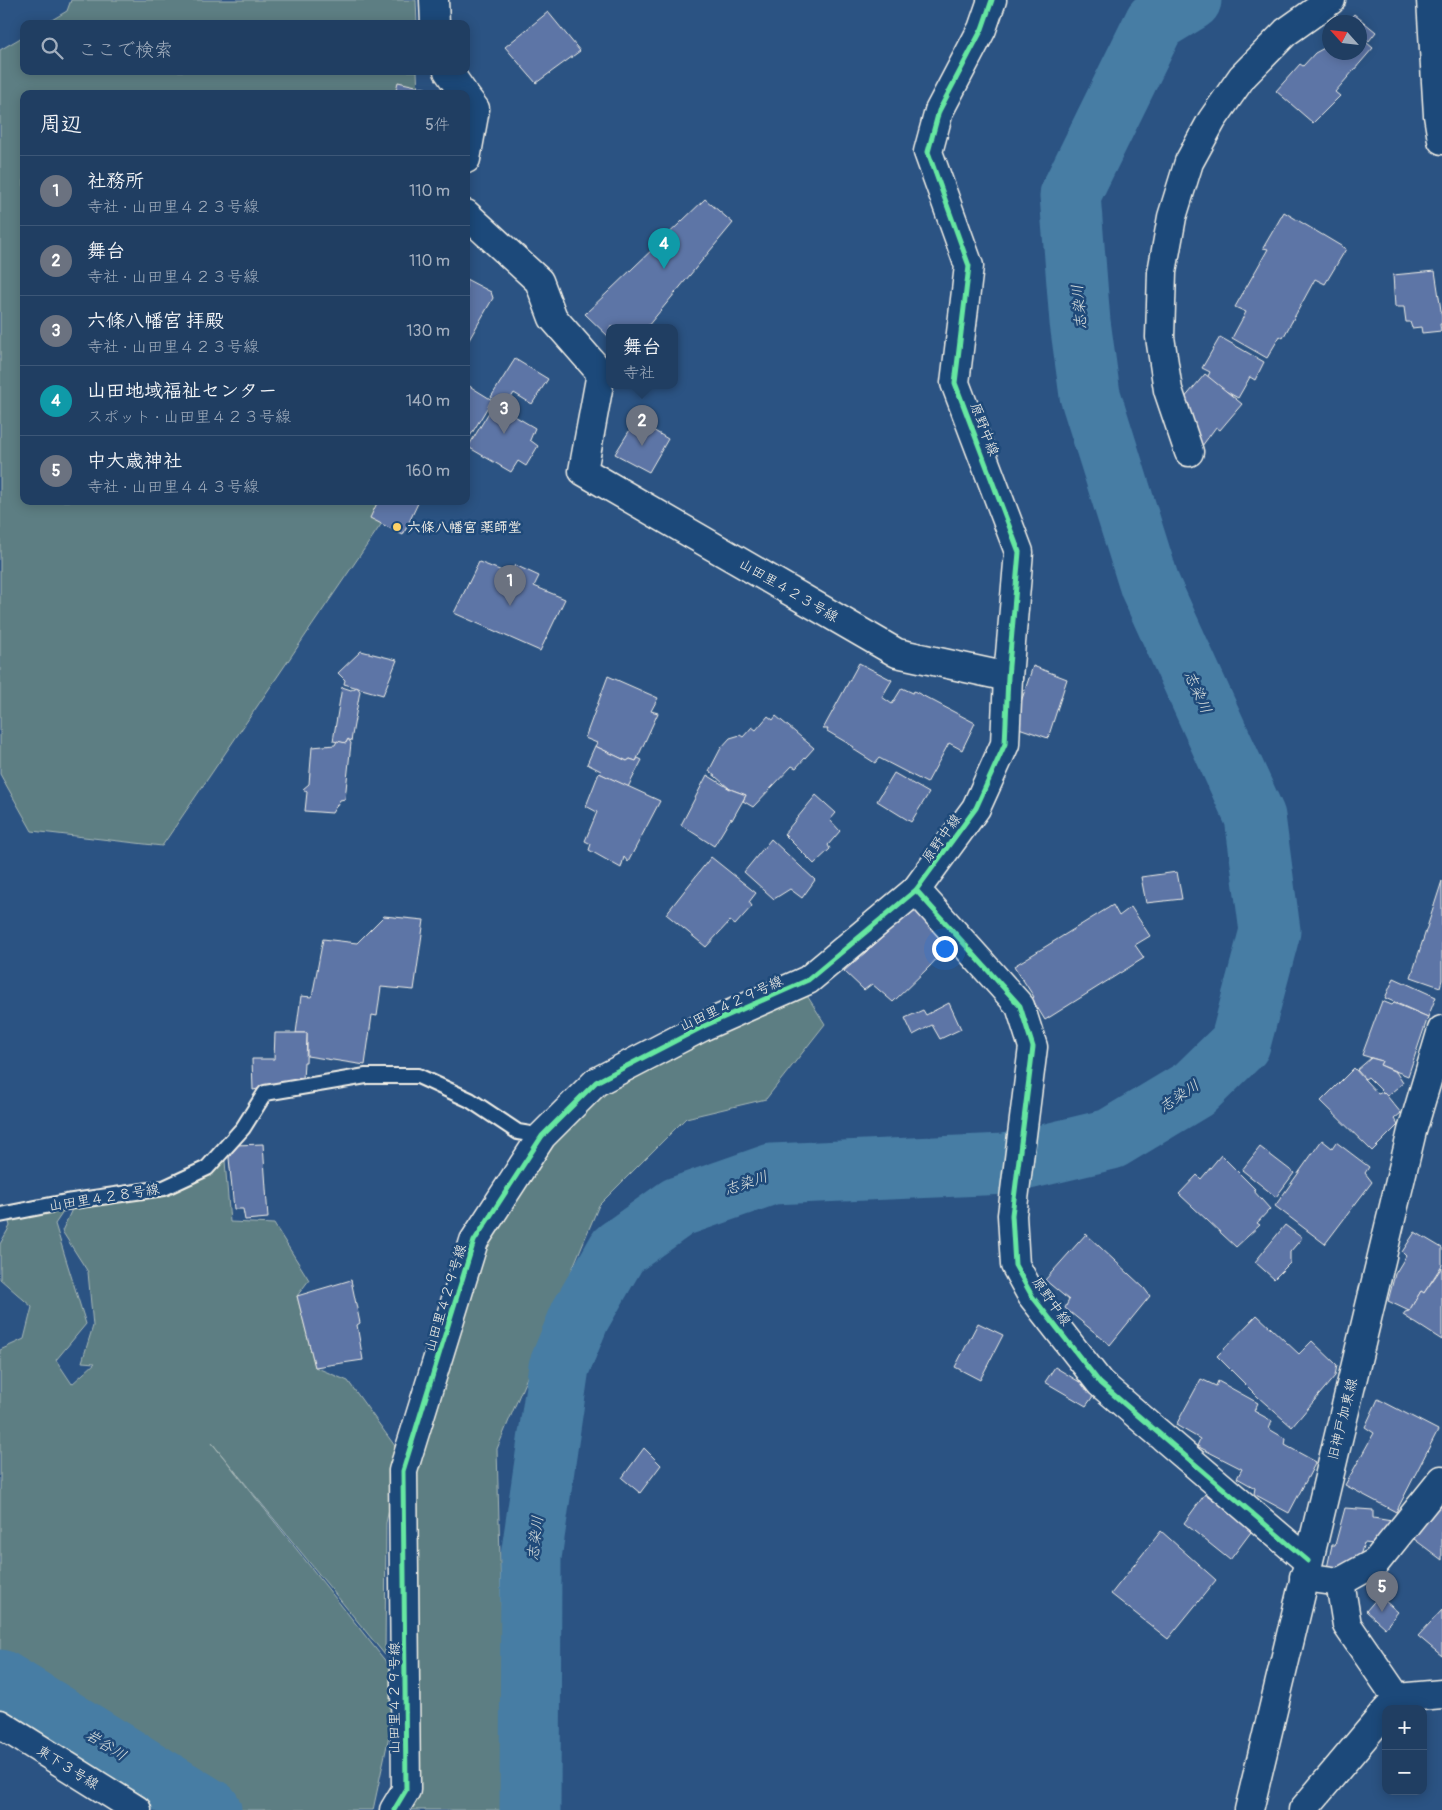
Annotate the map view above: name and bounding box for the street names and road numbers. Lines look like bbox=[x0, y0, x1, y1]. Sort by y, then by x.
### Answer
street label: 原野中線 bbox=[967, 400, 1003, 458]
street label: 山田里４２３号線 bbox=[736, 555, 841, 626]
street label: 原野中線 bbox=[918, 811, 965, 866]
street label: 山田里４２９号線 bbox=[677, 972, 786, 1035]
street label: 山田里４２８号線 bbox=[47, 1180, 161, 1215]
street label: 山田里４２９号線 bbox=[421, 1242, 470, 1354]
street label: 原野中線 bbox=[1029, 1273, 1075, 1329]
street label: 旧神戸加東線 bbox=[1324, 1376, 1361, 1462]
street label: 山田里４２９号線 bbox=[386, 1642, 403, 1754]
street label: 東下３号線 bbox=[34, 1742, 102, 1793]

